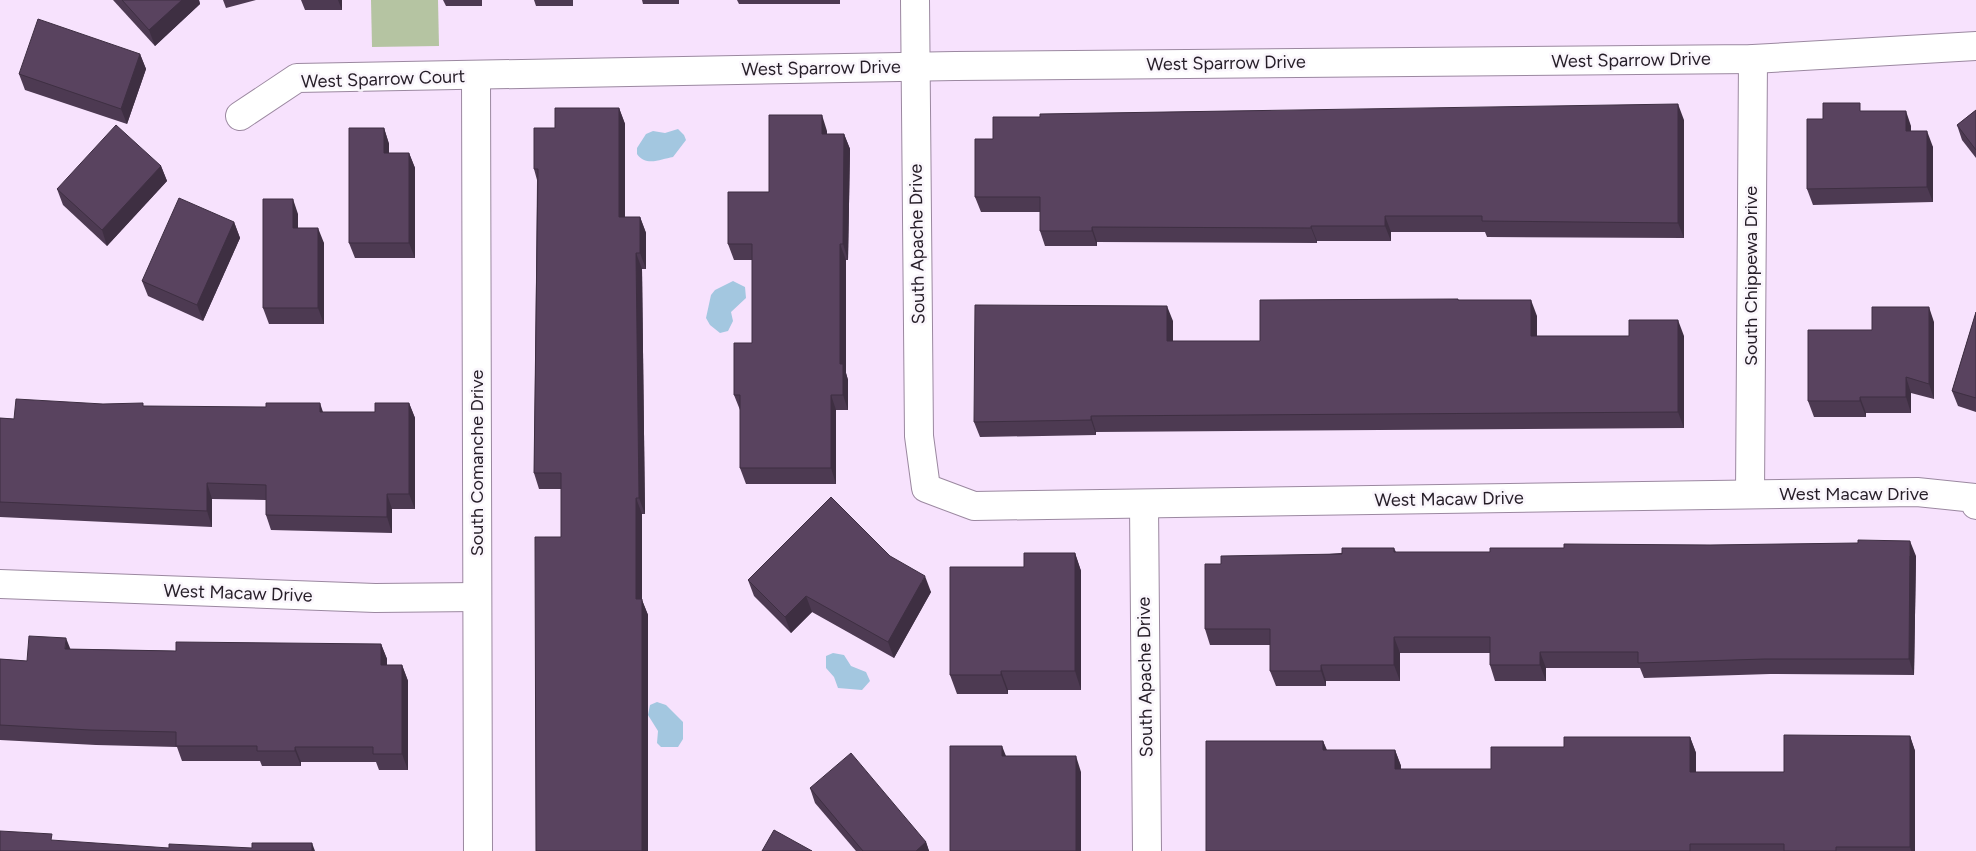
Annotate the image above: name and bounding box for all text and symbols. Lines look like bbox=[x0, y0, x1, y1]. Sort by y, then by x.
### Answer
street label: West Sparrow Drive bbox=[1551, 48, 1711, 72]
street label: West Sparrow Drive bbox=[1146, 51, 1306, 75]
street label: West Sparrow Drive bbox=[741, 56, 901, 80]
street label: West Sparrow Court bbox=[301, 65, 466, 93]
street label: South Apache Drive bbox=[905, 163, 929, 324]
street label: South Chippewa Drive bbox=[1740, 186, 1762, 366]
street label: South Comanche Drive bbox=[466, 370, 488, 556]
street label: West Macaw Drive bbox=[1779, 483, 1929, 505]
street label: West Macaw Drive bbox=[1374, 487, 1524, 511]
street label: West Macaw Drive bbox=[163, 579, 313, 607]
street label: South Apache Drive bbox=[1133, 596, 1157, 757]

